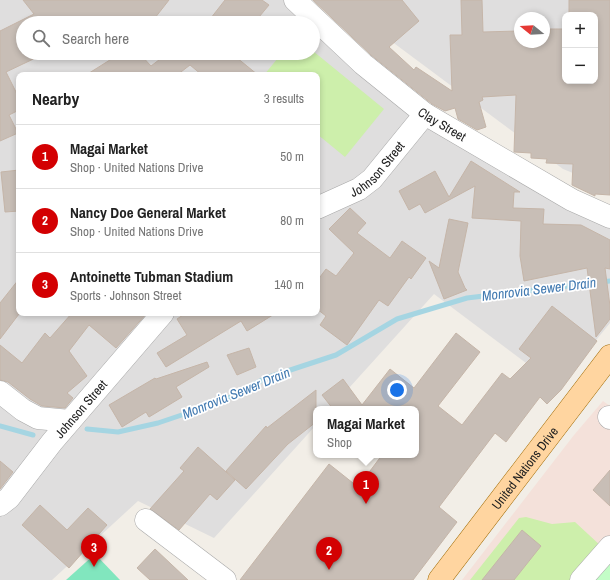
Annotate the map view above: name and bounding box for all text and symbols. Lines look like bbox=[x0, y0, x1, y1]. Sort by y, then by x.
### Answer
north arrow bbox=[514, 12, 550, 48]
map controls bbox=[562, 12, 598, 84]
button: + bbox=[562, 12, 598, 48]
search box bbox=[16, 16, 320, 60]
icon: search bbox=[30, 27, 52, 49]
text: Search here bbox=[62, 28, 129, 49]
button: − bbox=[562, 48, 598, 84]
text: Nearby bbox=[32, 87, 79, 110]
text: 3 results bbox=[264, 90, 304, 107]
street label: Clay Street bbox=[414, 104, 469, 145]
text: Magai Market bbox=[70, 138, 148, 159]
street label: Johnson Street bbox=[347, 138, 408, 201]
text: 1 bbox=[42, 148, 48, 165]
text: 50 m bbox=[280, 148, 304, 165]
text: Shop · United Nations Drive bbox=[70, 159, 203, 176]
text: Nancy Doe General Market bbox=[70, 202, 226, 223]
text: 2 bbox=[42, 212, 48, 229]
text: 80 m bbox=[280, 212, 304, 229]
text: Shop · United Nations Drive bbox=[70, 223, 203, 240]
text: Antoinette Tubman Stadium bbox=[70, 266, 233, 287]
water label: Monrovia Sewer Drain bbox=[481, 273, 597, 305]
text: 3 bbox=[42, 276, 48, 293]
text: 140 m bbox=[274, 276, 304, 293]
text: Sports · Johnson Street bbox=[70, 287, 181, 304]
water label: Monrovia Sewer Drain bbox=[179, 363, 293, 423]
street label: Johnson Street bbox=[51, 376, 111, 442]
your location bbox=[387, 380, 407, 400]
popup bbox=[313, 406, 419, 458]
text: Magai Market bbox=[327, 413, 405, 434]
street label: United Nations Drive bbox=[488, 423, 562, 513]
text: Shop bbox=[327, 434, 352, 451]
pin: 1 bbox=[353, 471, 379, 504]
pin: 3 bbox=[81, 534, 107, 567]
pin: 2 bbox=[316, 537, 342, 570]

